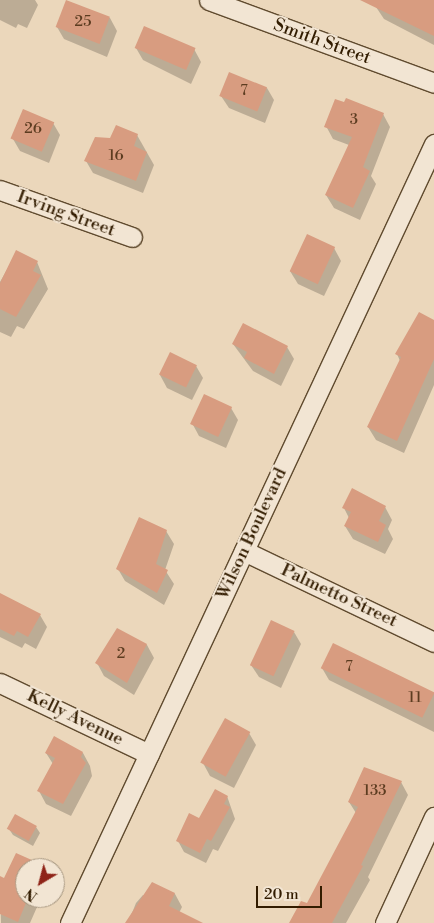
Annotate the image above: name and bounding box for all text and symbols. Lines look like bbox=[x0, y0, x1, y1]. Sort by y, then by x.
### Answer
house number: 25 bbox=[75, 13, 91, 31]
street label: Smith Street bbox=[271, 14, 373, 70]
house number: 7 bbox=[240, 82, 248, 100]
house number: 3 bbox=[350, 111, 358, 129]
house number: 26 bbox=[24, 120, 42, 138]
house number: 16 bbox=[108, 147, 124, 165]
street label: Irving Street bbox=[14, 186, 118, 242]
street label: Wilson Boulevard bbox=[212, 465, 292, 603]
street label: Palmetto Street bbox=[277, 560, 401, 632]
house number: 2 bbox=[117, 645, 125, 663]
house number: 7 bbox=[345, 658, 353, 676]
street label: Kelly Avenue bbox=[23, 685, 127, 751]
house number: 11 bbox=[408, 689, 422, 707]
house number: 133 bbox=[363, 782, 387, 800]
north arrow bbox=[15, 858, 65, 908]
scale bar bbox=[259, 876, 325, 908]
text: N bbox=[22, 884, 41, 905]
text: 20 m bbox=[264, 885, 299, 904]

